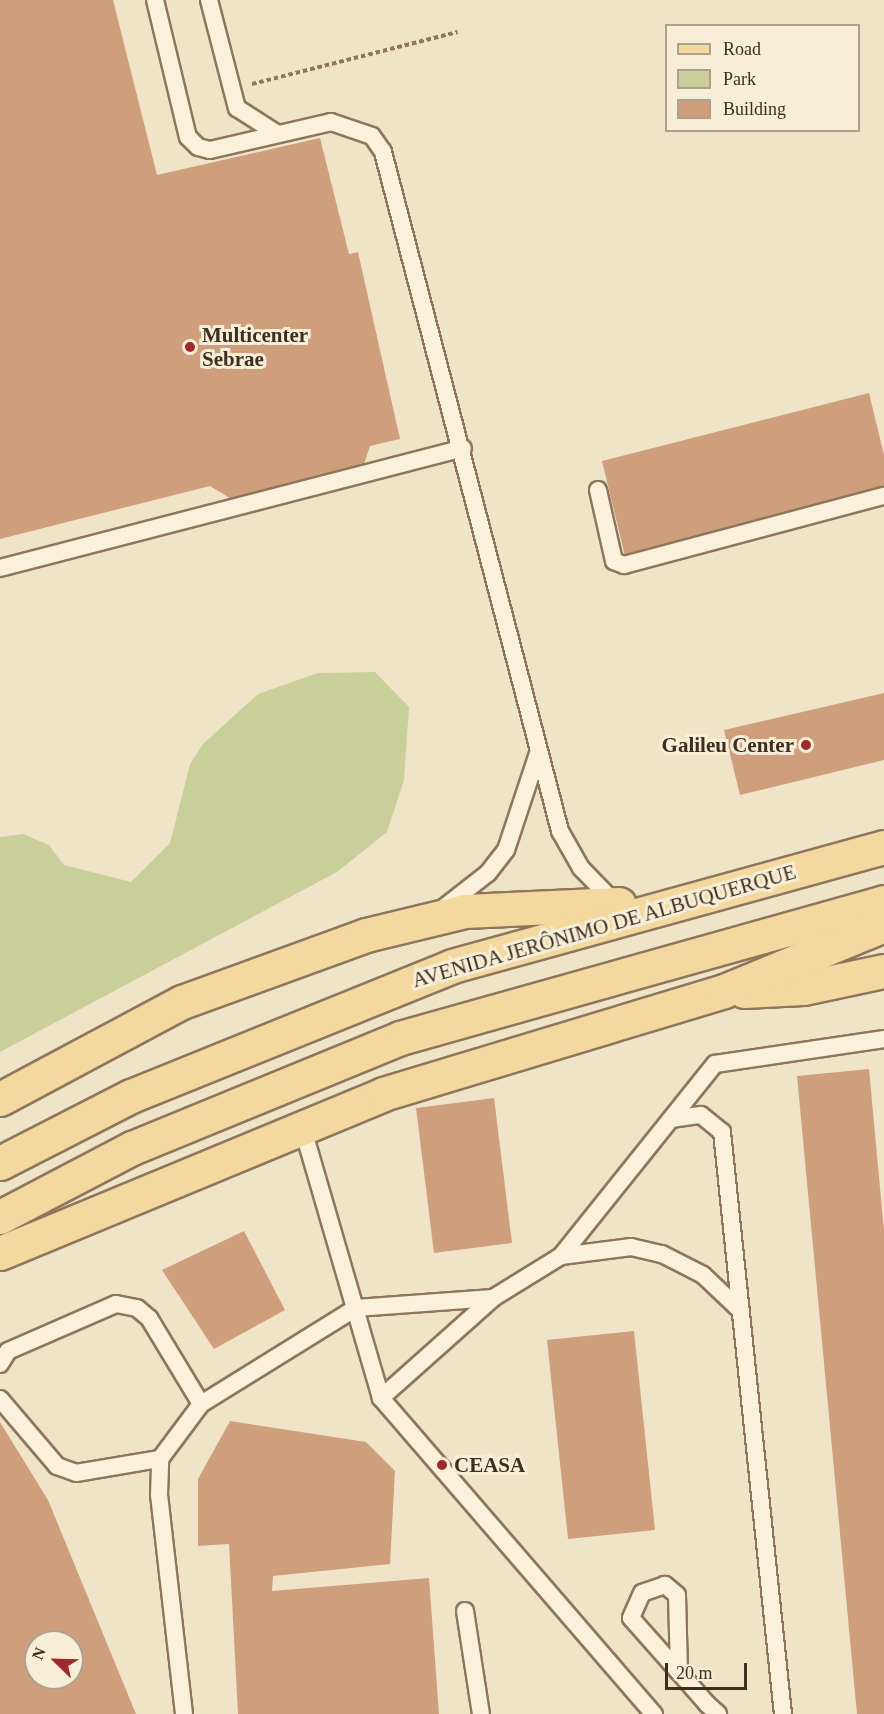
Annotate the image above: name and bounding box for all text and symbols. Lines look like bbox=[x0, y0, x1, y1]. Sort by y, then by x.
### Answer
legend bbox=[665, 24, 860, 132]
text: Road bbox=[723, 39, 761, 59]
text: Park bbox=[723, 69, 756, 89]
text: Building bbox=[723, 99, 786, 119]
place label: Multicenter Sebrae bbox=[202, 322, 308, 372]
marker: Multicenter Sebrae bbox=[183, 340, 197, 354]
place label: Galileu Center bbox=[662, 732, 794, 758]
marker: Galileu Center bbox=[799, 738, 813, 752]
street label: AVENIDA JERÔNIMO DE ALBUQUERQUE bbox=[408, 859, 800, 993]
place label: CEASA bbox=[454, 1452, 525, 1478]
marker: CEASA bbox=[435, 1458, 449, 1472]
north arrow bbox=[24, 1630, 84, 1690]
text: N bbox=[29, 1645, 49, 1662]
scale bar bbox=[668, 1651, 750, 1689]
text: 20 m bbox=[676, 1663, 713, 1683]

